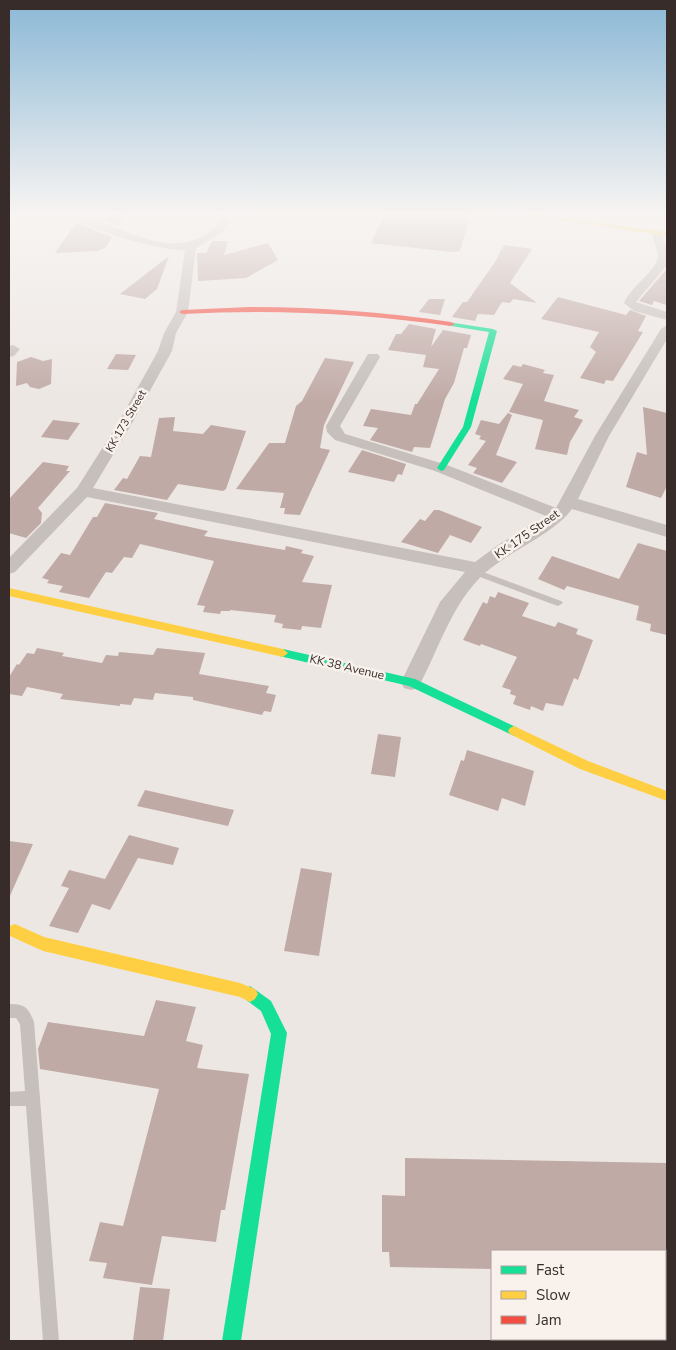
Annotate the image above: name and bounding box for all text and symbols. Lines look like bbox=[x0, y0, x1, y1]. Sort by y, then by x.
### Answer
street label: KK 173 Street bbox=[102, 387, 150, 455]
street label: KK 175 Street bbox=[491, 505, 563, 562]
street label: KK 38 Avenue bbox=[308, 651, 386, 683]
legend bbox=[491, 1250, 666, 1340]
text: Fast bbox=[536, 1260, 565, 1280]
text: Slow bbox=[536, 1285, 571, 1305]
text: Jam bbox=[535, 1310, 562, 1330]

